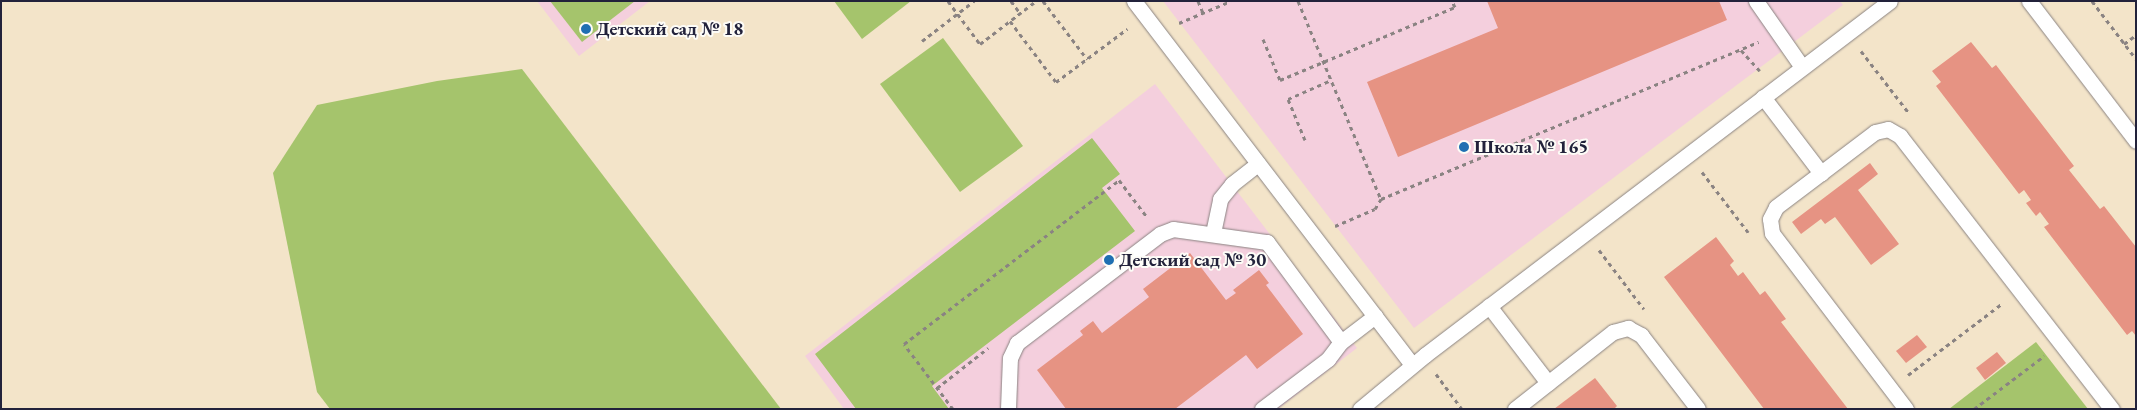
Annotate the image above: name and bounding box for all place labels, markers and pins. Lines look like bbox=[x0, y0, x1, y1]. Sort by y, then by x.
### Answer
place label: Детский сад № 18 bbox=[596, 18, 743, 40]
marker: Детский сад № 18 bbox=[580, 23, 592, 35]
place label: Школа № 165 bbox=[1474, 136, 1588, 158]
marker: Школа № 165 bbox=[1458, 141, 1470, 153]
place label: Детский сад № 30 bbox=[1119, 249, 1266, 271]
marker: Детский сад № 30 bbox=[1103, 254, 1115, 266]

